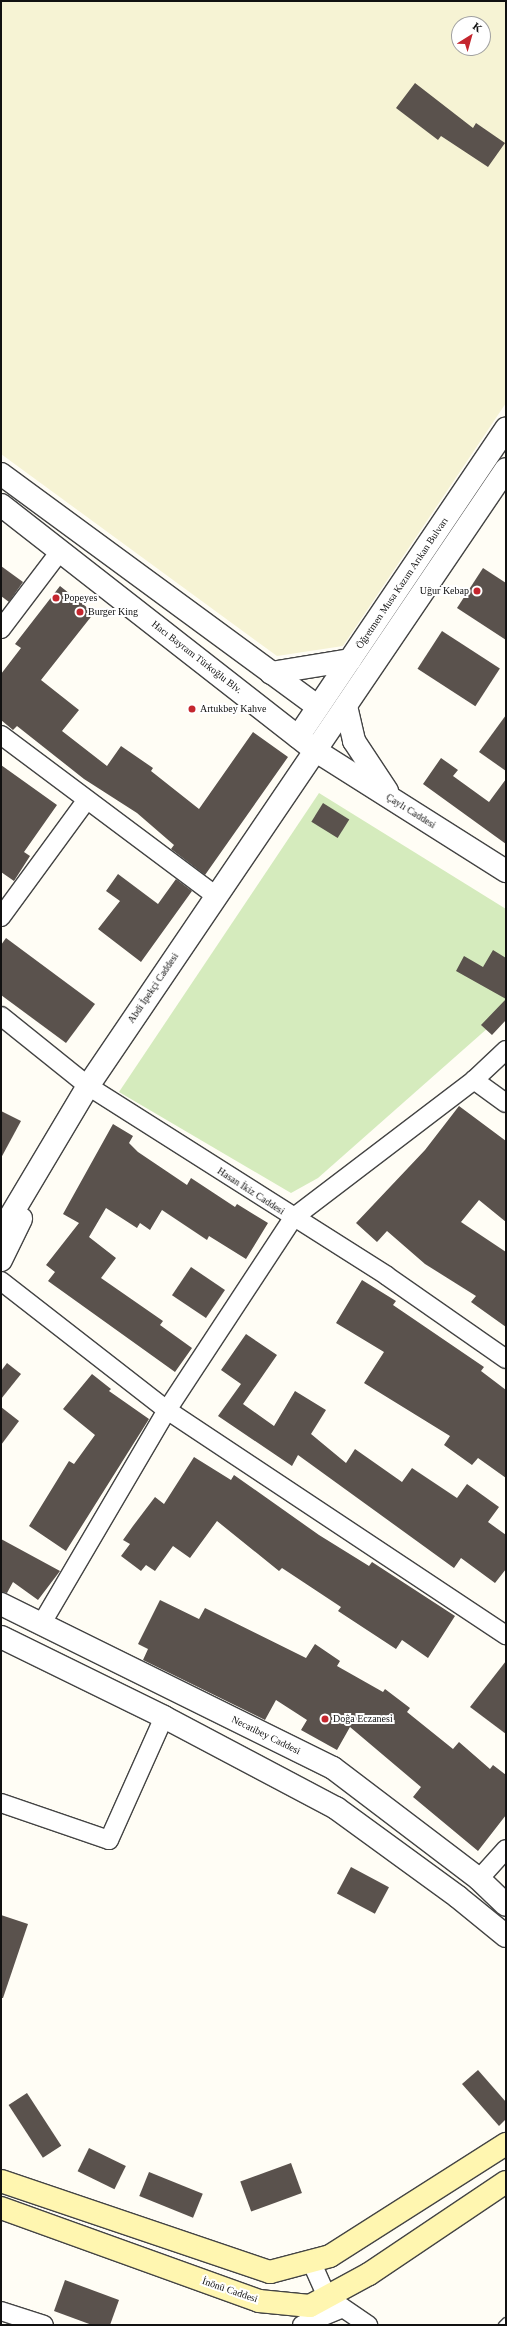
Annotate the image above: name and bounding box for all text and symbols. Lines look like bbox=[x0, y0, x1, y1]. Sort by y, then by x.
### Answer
north arrow bbox=[451, 16, 491, 56]
text: K bbox=[471, 20, 485, 35]
street label: Öğretmen Musa Kazım Arıkan Bulvarı bbox=[353, 515, 451, 651]
place label: Uğur Kebap bbox=[420, 585, 469, 597]
marker: Uğur Kebap bbox=[472, 586, 482, 596]
place label: Popeyes bbox=[64, 592, 97, 604]
marker: Popeyes bbox=[51, 593, 61, 603]
place label: Burger King bbox=[88, 606, 138, 618]
marker: Burger King bbox=[75, 607, 85, 617]
street label: Hacı Bayram Türkoğlu Blv. bbox=[149, 618, 245, 696]
place label: Artukbey Kahve bbox=[200, 703, 266, 715]
marker: Artukbey Kahve bbox=[187, 704, 197, 714]
street label: Çaylı Caddesi bbox=[384, 791, 438, 831]
street label: Abdi İpekçi Caddesi bbox=[125, 951, 181, 1025]
street label: Hasan İkiz Caddesi bbox=[215, 1165, 287, 1217]
street label: Necatibey Caddesi bbox=[230, 1713, 302, 1757]
place label: Doğa Eczanesi bbox=[333, 1713, 393, 1725]
marker: Doğa Eczanesi bbox=[320, 1714, 330, 1724]
street label: İnönü Caddesi bbox=[201, 2275, 259, 2305]

